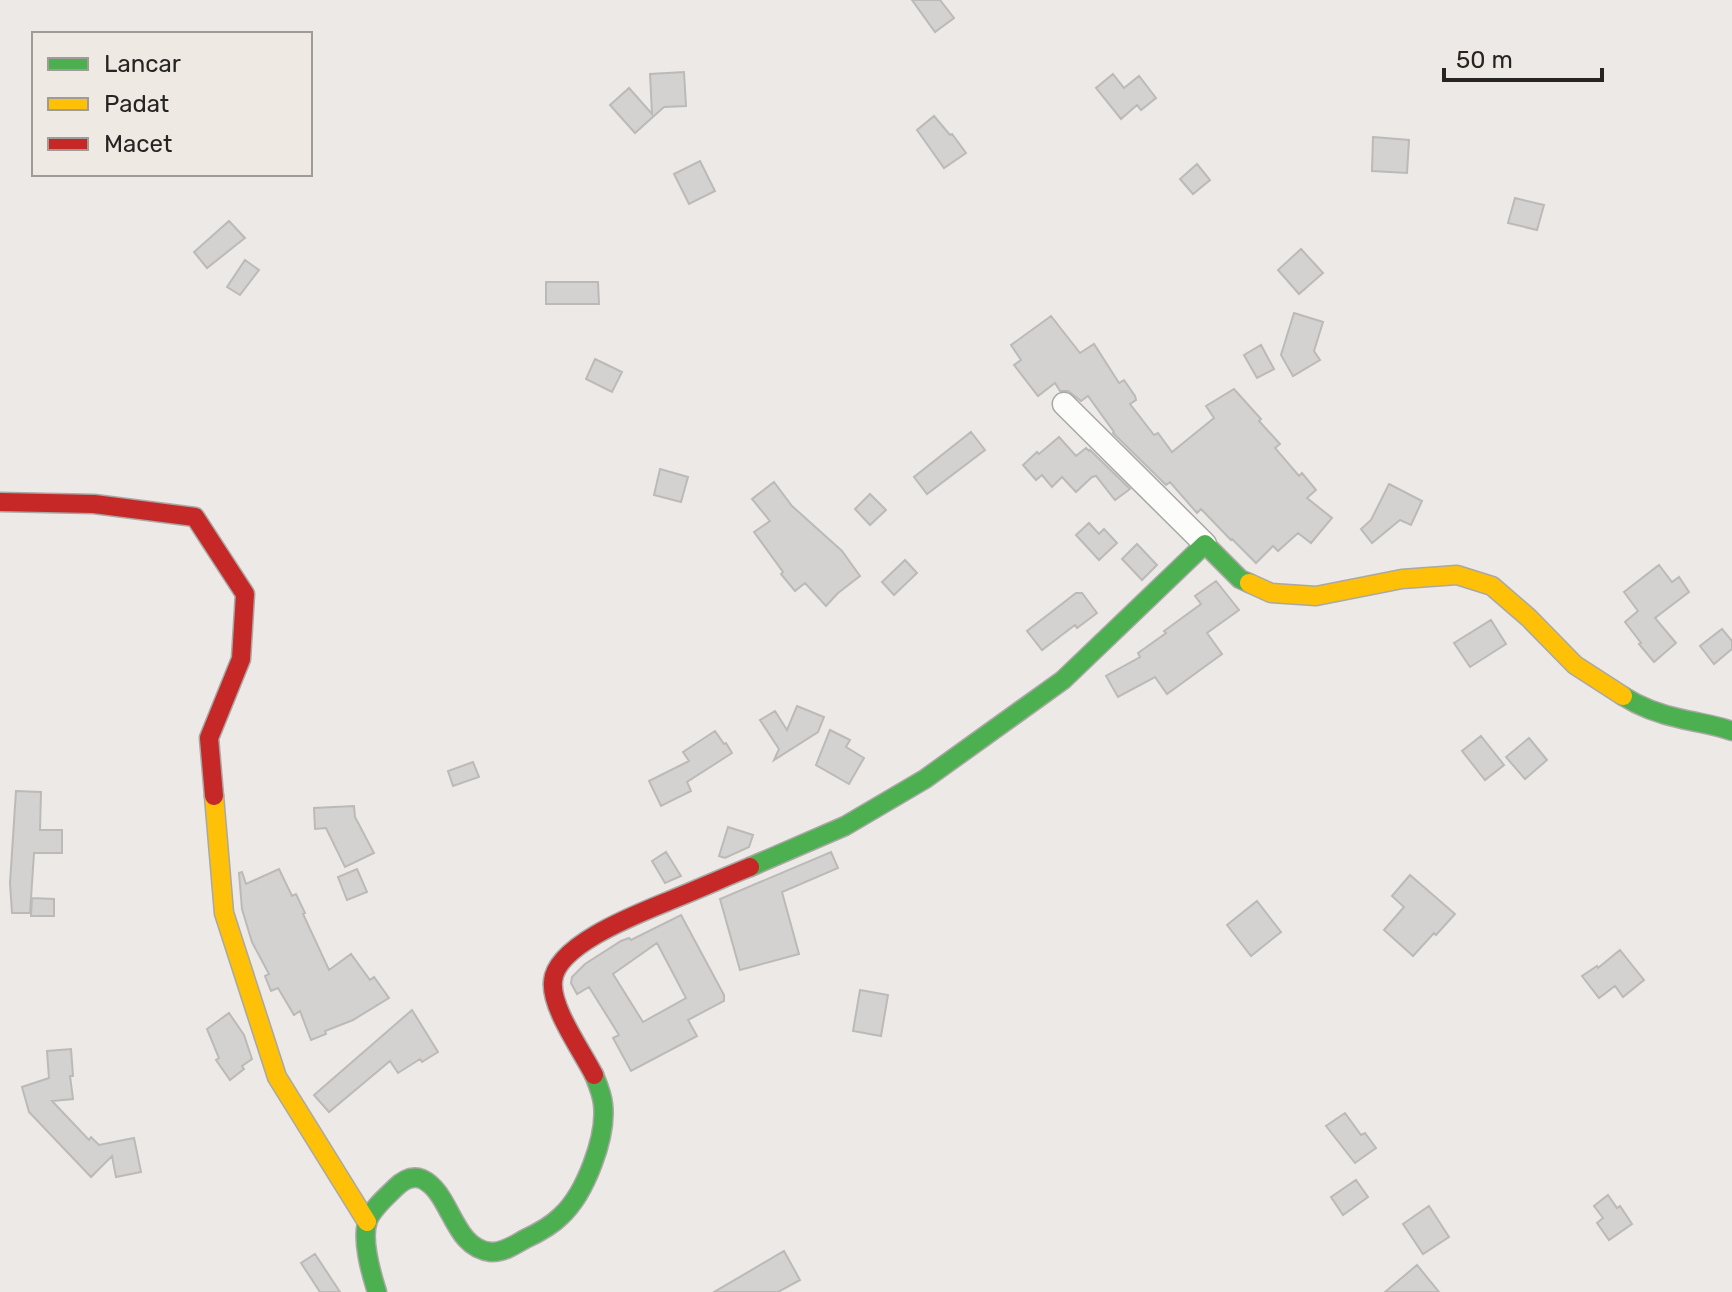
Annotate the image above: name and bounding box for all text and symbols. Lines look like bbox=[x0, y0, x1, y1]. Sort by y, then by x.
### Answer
legend bbox=[32, 32, 312, 176]
scale bar bbox=[1444, 32, 1602, 82]
text: 50 m bbox=[1456, 46, 1513, 74]
text: Lancar bbox=[104, 50, 181, 78]
text: Padat bbox=[104, 90, 169, 118]
text: Macet bbox=[104, 130, 172, 158]

